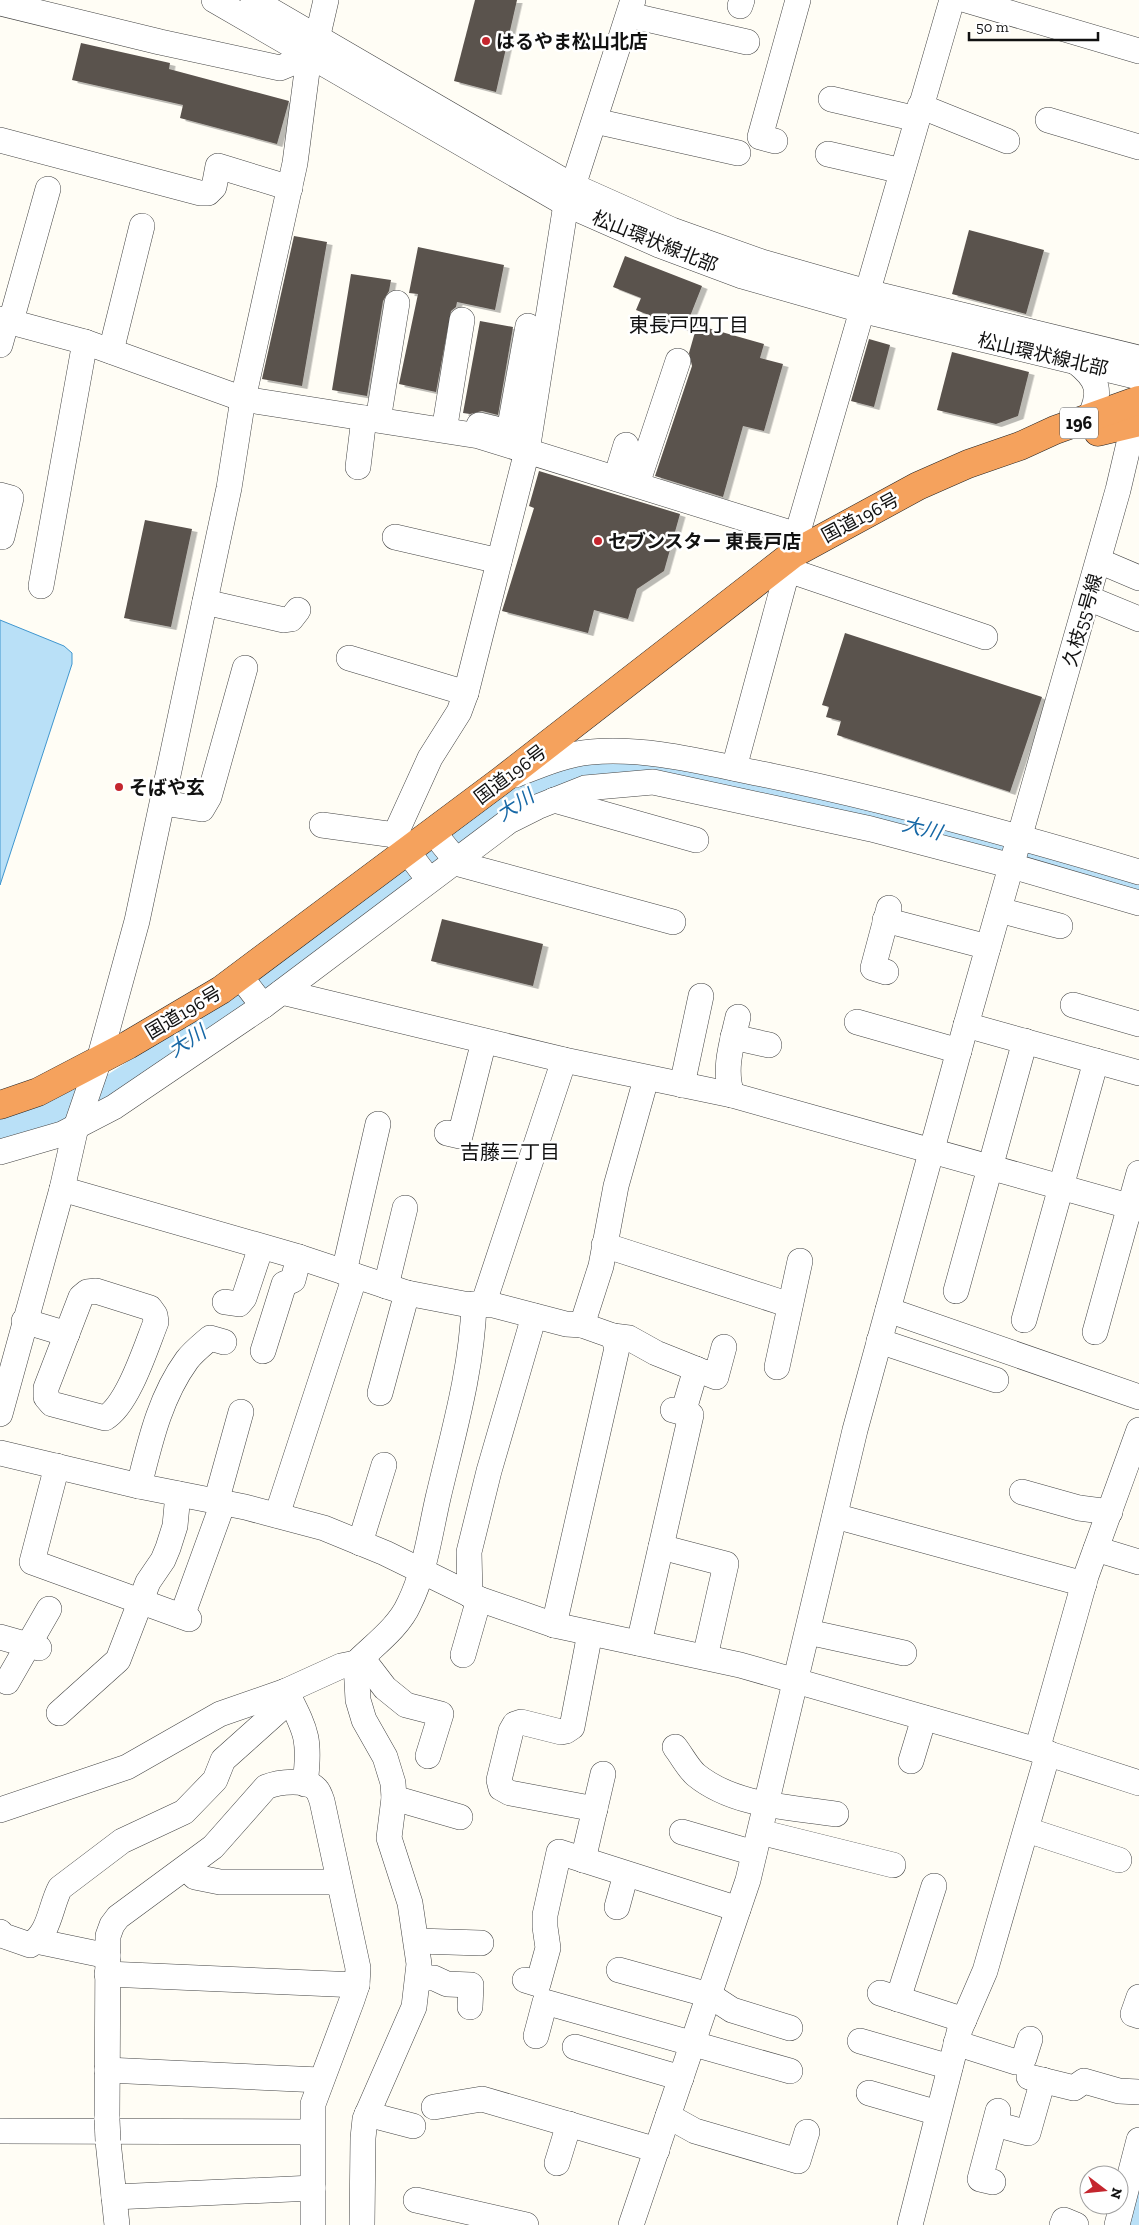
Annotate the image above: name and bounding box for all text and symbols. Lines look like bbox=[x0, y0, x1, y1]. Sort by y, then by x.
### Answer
scale bar bbox=[969, 10, 1098, 42]
text: 50 m bbox=[976, 18, 1009, 36]
place label: はるやま松山北店 bbox=[496, 30, 648, 53]
marker: はるやま松山北店 bbox=[480, 35, 492, 47]
street label: 松山環状線北部 bbox=[589, 206, 721, 277]
district label: 東長戸四丁目 bbox=[629, 313, 749, 337]
street label: 松山環状線北部 bbox=[975, 328, 1110, 381]
road number: 196 bbox=[1060, 408, 1098, 438]
street label: 国道196号 bbox=[818, 487, 903, 547]
place label: セブンスター 東長戸店 bbox=[608, 530, 801, 553]
marker: セブンスター 東長戸店 bbox=[592, 535, 604, 547]
street label: 久枝55号線 bbox=[1058, 571, 1107, 669]
street label: 国道196号 bbox=[470, 740, 551, 809]
place label: そばや玄 bbox=[129, 776, 205, 799]
marker: そばや玄 bbox=[113, 781, 125, 793]
water label: 大川 bbox=[492, 783, 540, 826]
water label: 大川 bbox=[900, 812, 946, 845]
street label: 国道196号 bbox=[141, 981, 225, 1044]
water label: 大川 bbox=[164, 1019, 212, 1062]
district label: 吉藤三丁目 bbox=[460, 1140, 560, 1164]
north arrow bbox=[1079, 2165, 1129, 2215]
text: N bbox=[1106, 2186, 1126, 2201]

